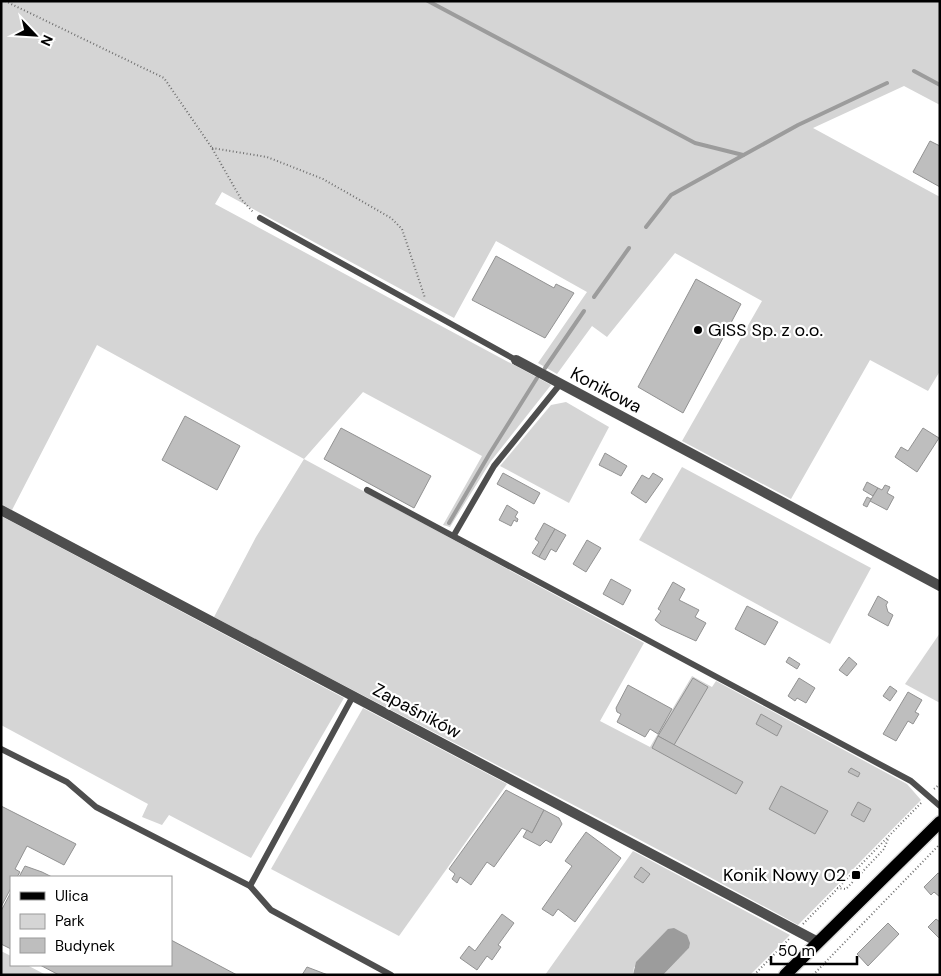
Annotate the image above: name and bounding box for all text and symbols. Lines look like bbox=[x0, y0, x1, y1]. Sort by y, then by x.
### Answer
north arrow bbox=[10, 10, 60, 60]
text: N bbox=[36, 32, 57, 49]
place label: GISS Sp. z o.o. bbox=[708, 318, 823, 342]
marker: GISS Sp. z o.o. bbox=[692, 324, 704, 336]
street label: Konikowa bbox=[566, 361, 646, 419]
street label: Zapaśników bbox=[369, 678, 466, 744]
place label: Konik Nowy 02 bbox=[723, 863, 846, 887]
marker: Konik Nowy 02 bbox=[850, 869, 862, 881]
legend bbox=[10, 876, 172, 966]
text: Ulica bbox=[55, 886, 89, 906]
text: Park bbox=[55, 911, 85, 931]
scale bar bbox=[771, 934, 857, 966]
text: Budynek bbox=[55, 936, 116, 956]
text: 50 m bbox=[778, 941, 815, 961]

